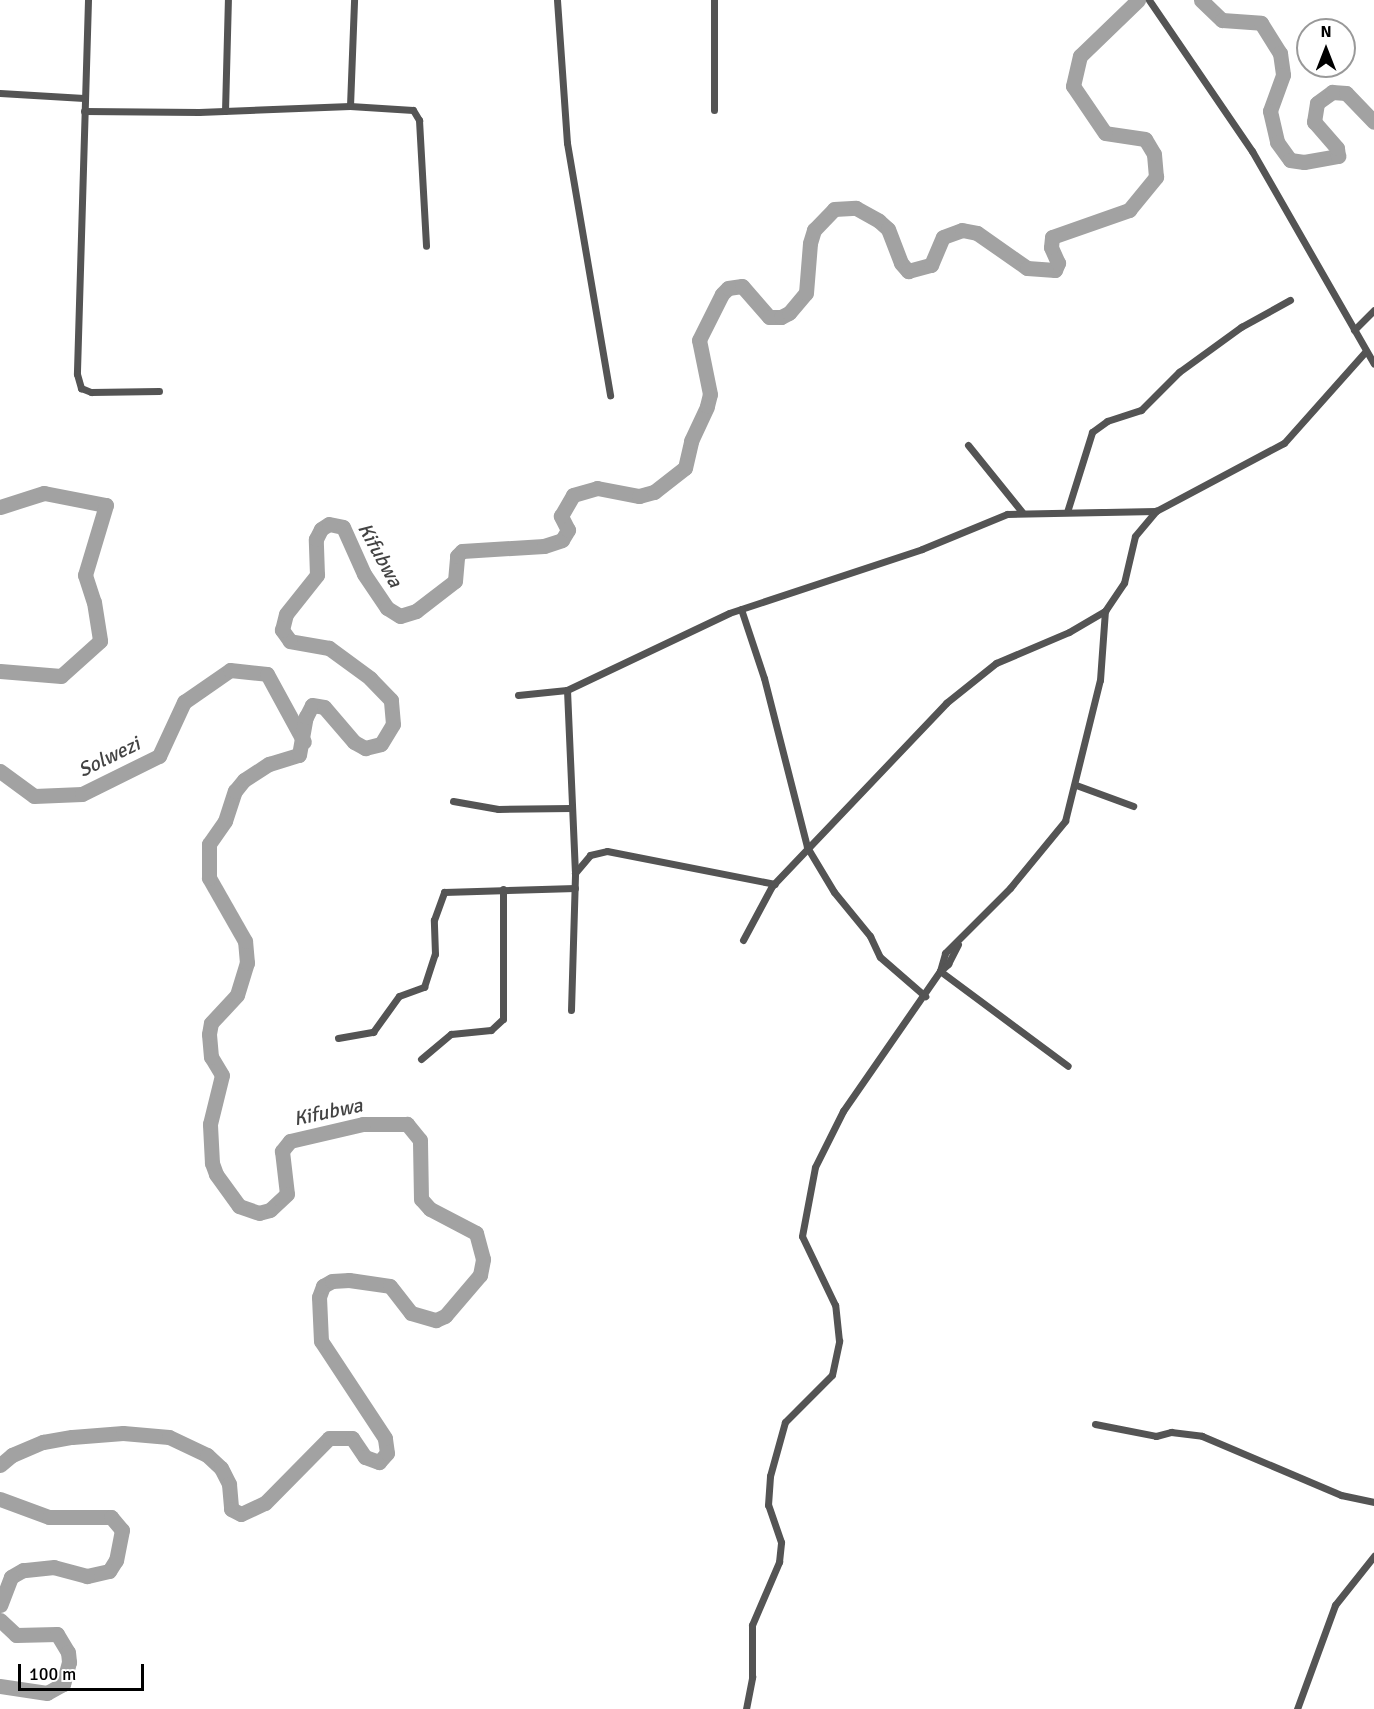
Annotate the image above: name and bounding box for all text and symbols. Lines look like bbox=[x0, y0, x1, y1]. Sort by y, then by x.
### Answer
north arrow bbox=[1296, 18, 1356, 78]
text: N bbox=[1320, 22, 1332, 42]
water label: Kifubwa bbox=[353, 519, 407, 591]
water label: Solwezi bbox=[74, 732, 144, 782]
water label: Kifubwa bbox=[291, 1093, 365, 1131]
scale bar bbox=[21, 1652, 147, 1690]
text: 100 m bbox=[29, 1663, 76, 1685]

